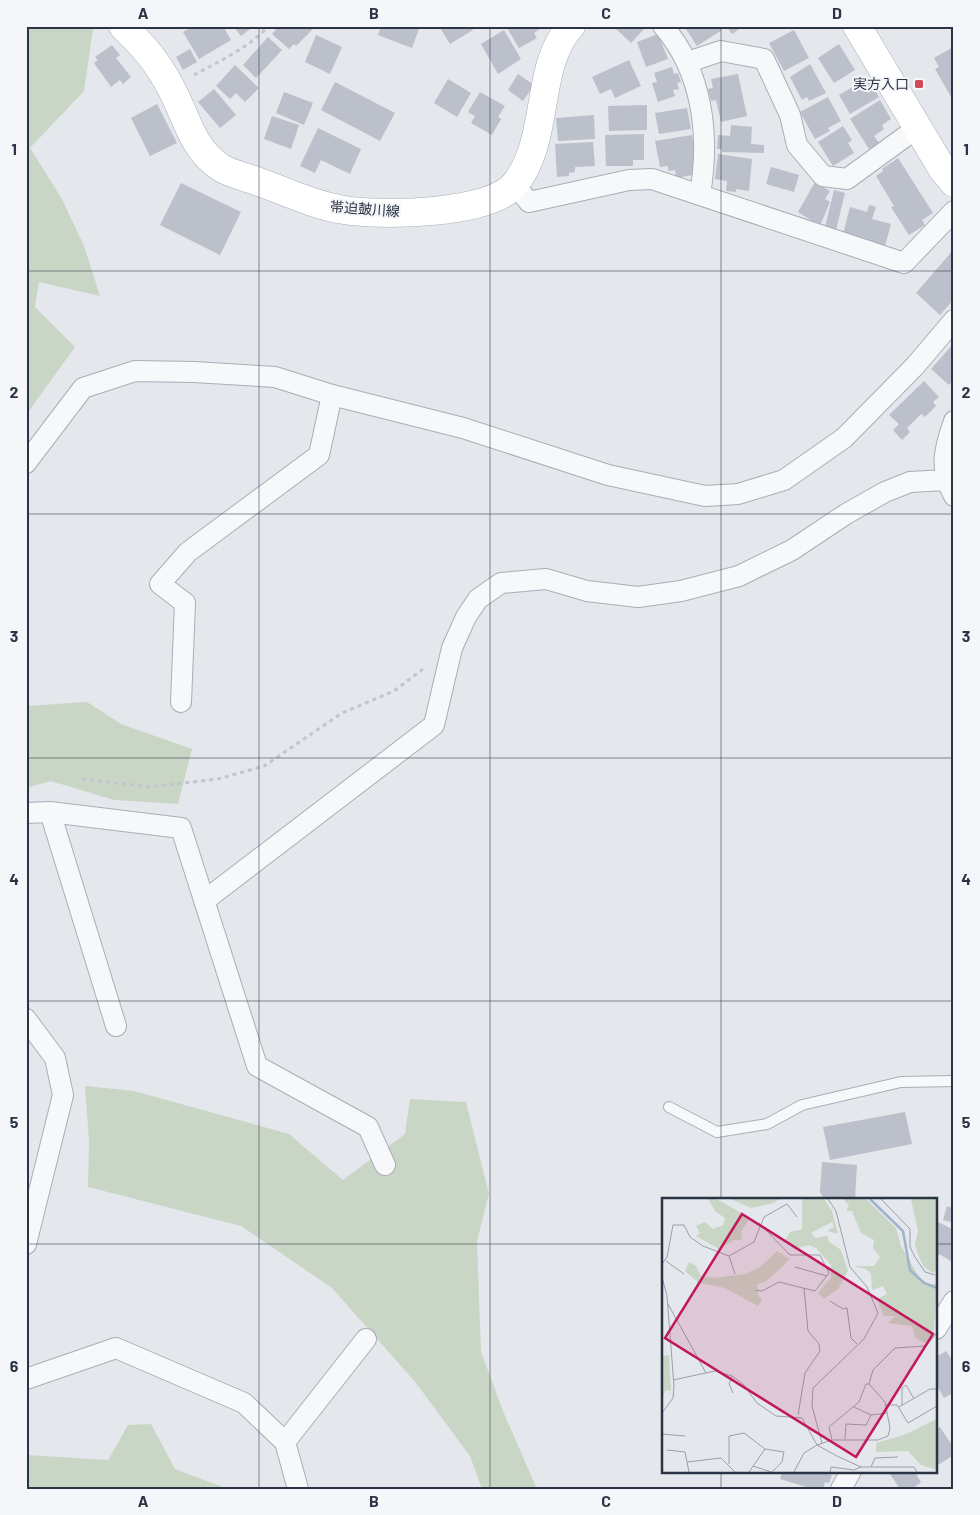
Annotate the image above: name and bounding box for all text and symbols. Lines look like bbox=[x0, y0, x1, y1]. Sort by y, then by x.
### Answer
text: A bbox=[138, 3, 149, 22]
text: B bbox=[369, 3, 379, 22]
text: C bbox=[601, 3, 611, 22]
text: D bbox=[832, 3, 842, 22]
place label: 実方入口 bbox=[853, 75, 909, 92]
marker: 実方入口 bbox=[913, 78, 925, 90]
text: 1 bbox=[11, 139, 17, 158]
text: 1 bbox=[963, 139, 969, 158]
street label: 帯迫皷川線 bbox=[330, 198, 401, 219]
text: 2 bbox=[10, 382, 19, 401]
text: 2 bbox=[962, 382, 971, 401]
text: 3 bbox=[10, 626, 18, 645]
text: 3 bbox=[962, 626, 970, 645]
text: 4 bbox=[9, 869, 19, 888]
text: 4 bbox=[961, 869, 971, 888]
text: 5 bbox=[10, 1112, 19, 1131]
text: 5 bbox=[962, 1112, 971, 1131]
inset map bbox=[662, 1198, 938, 1472]
text: 6 bbox=[10, 1356, 19, 1375]
text: 6 bbox=[962, 1356, 971, 1375]
text: A bbox=[138, 1491, 149, 1510]
text: B bbox=[369, 1491, 379, 1510]
text: C bbox=[601, 1491, 611, 1510]
text: D bbox=[832, 1491, 842, 1510]

